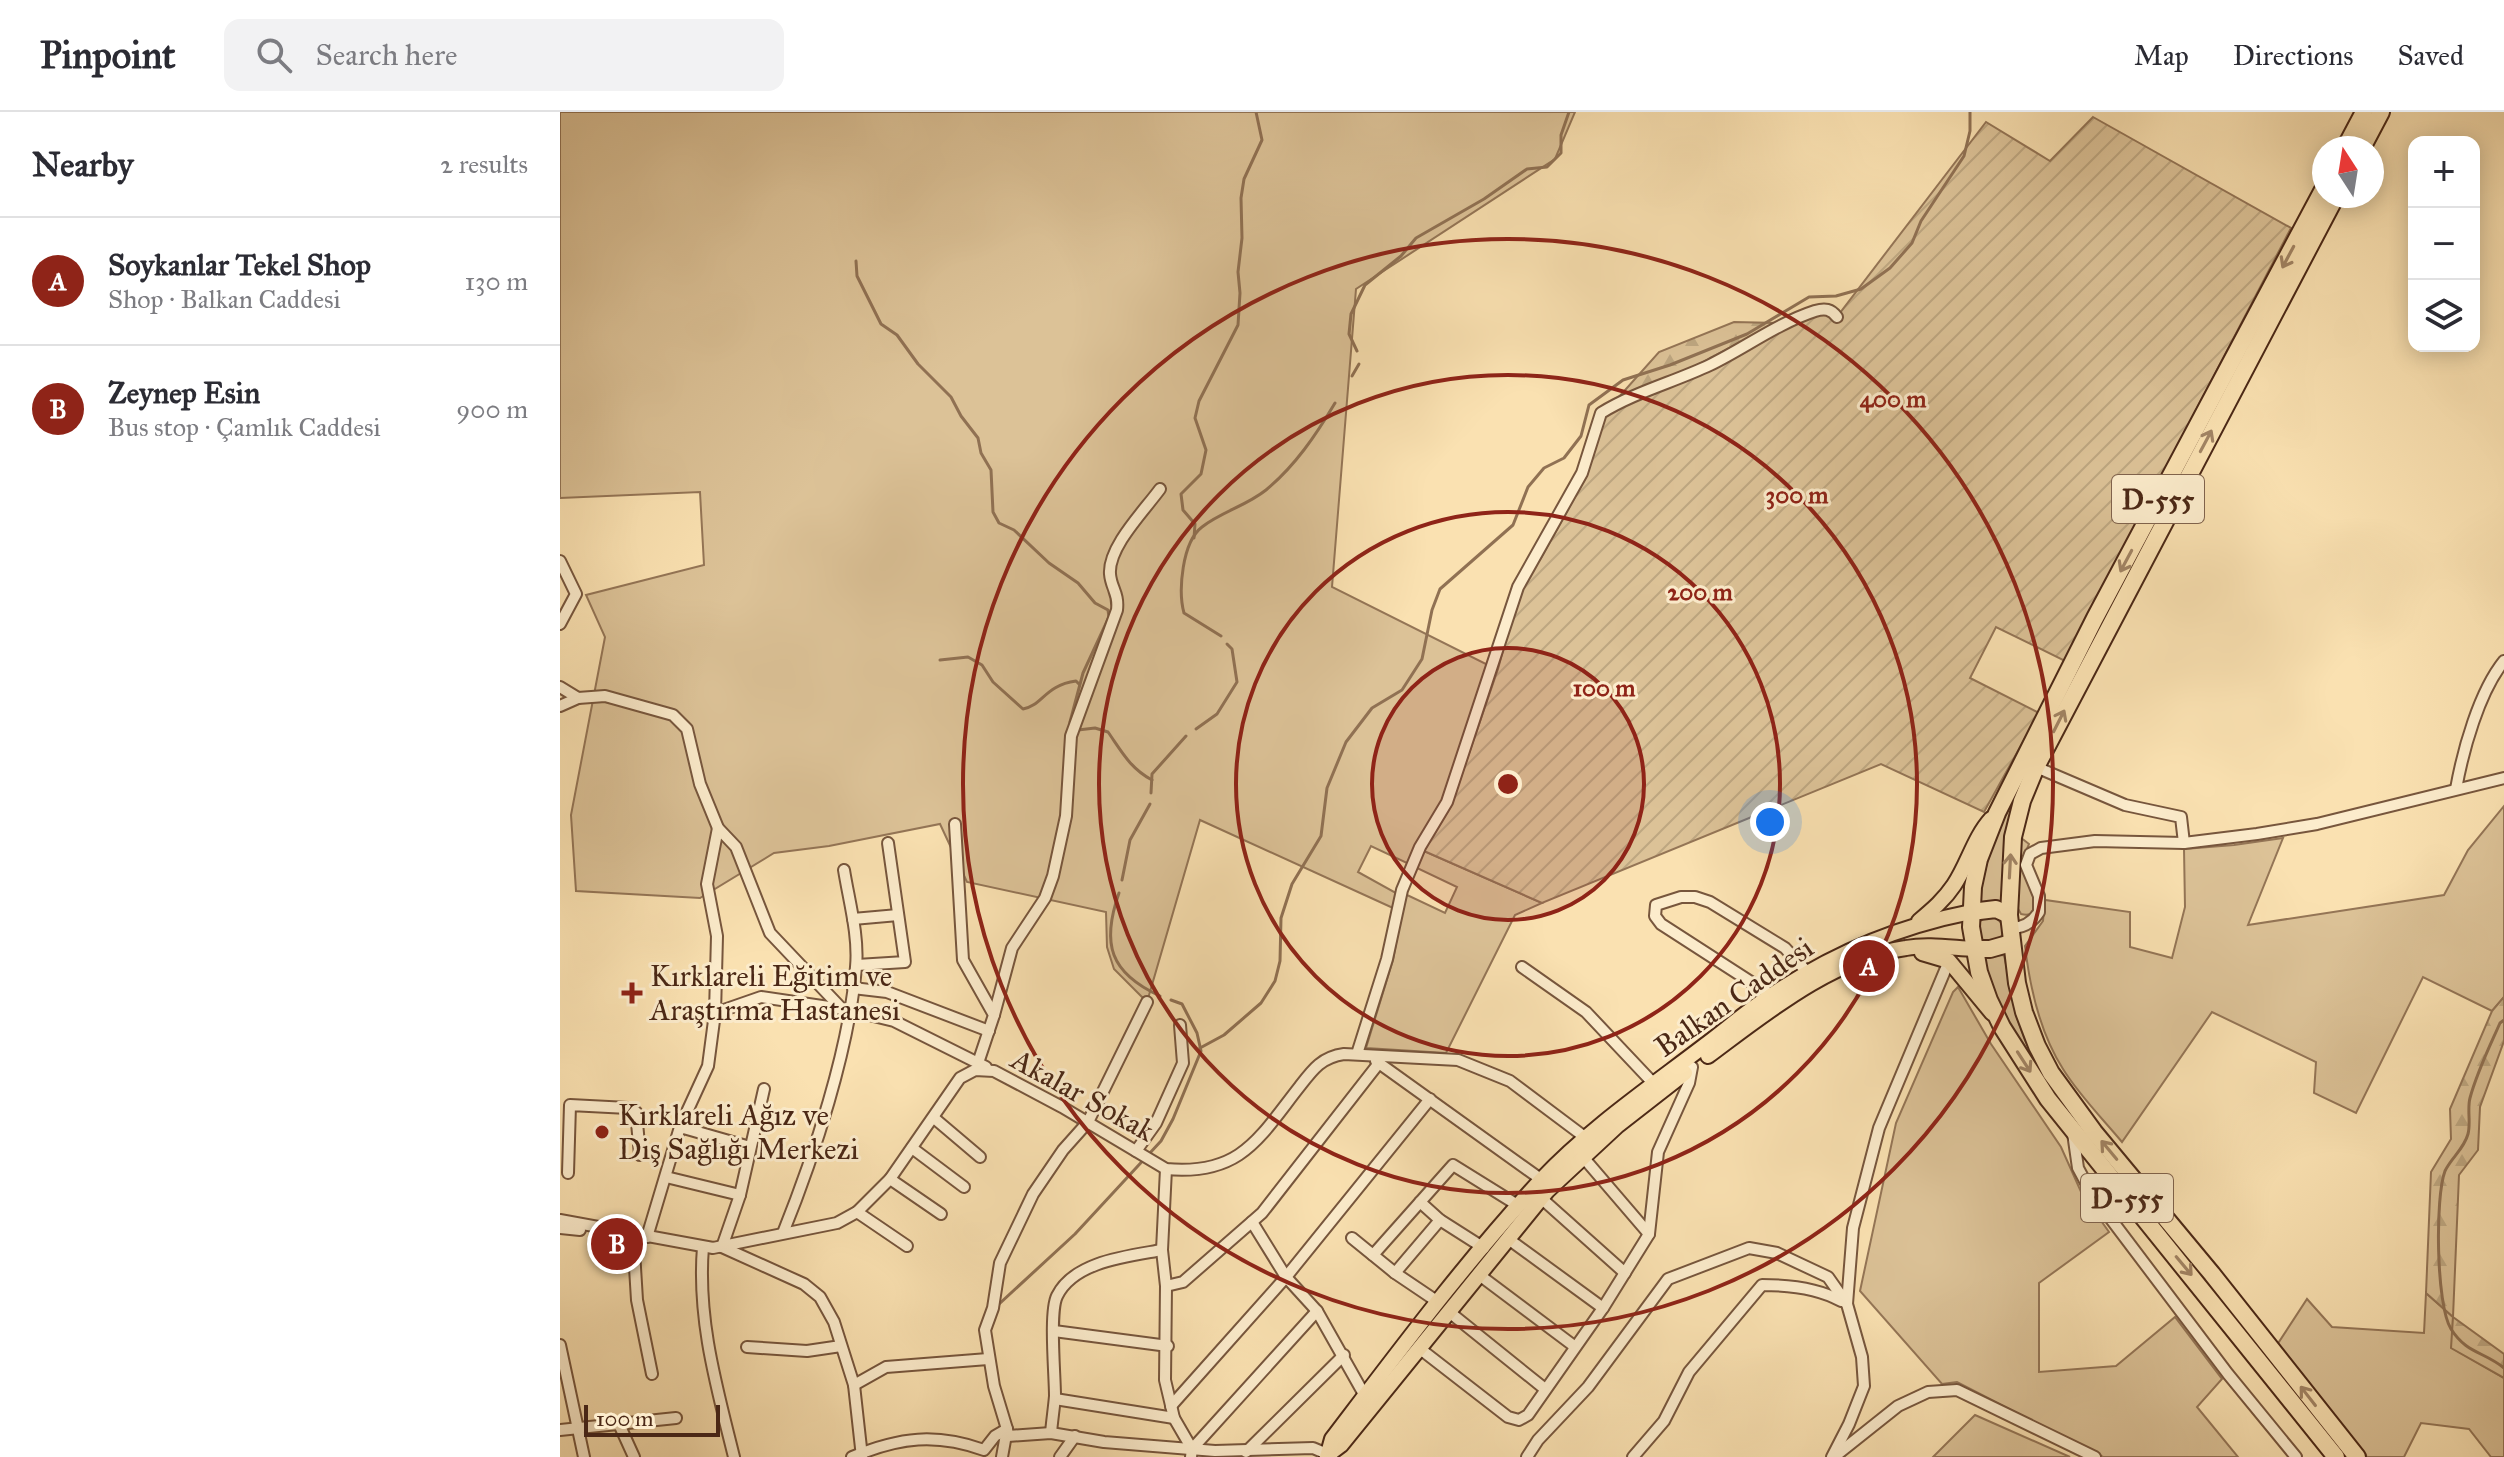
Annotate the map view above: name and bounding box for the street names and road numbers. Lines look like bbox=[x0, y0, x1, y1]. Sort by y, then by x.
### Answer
road number: D-555 bbox=[2112, 475, 2204, 523]
street label: Balkan Caddesi bbox=[1648, 929, 1820, 1065]
street label: Akalar Sokak bbox=[1003, 1040, 1161, 1149]
road number: D-555 bbox=[2081, 1174, 2173, 1222]

